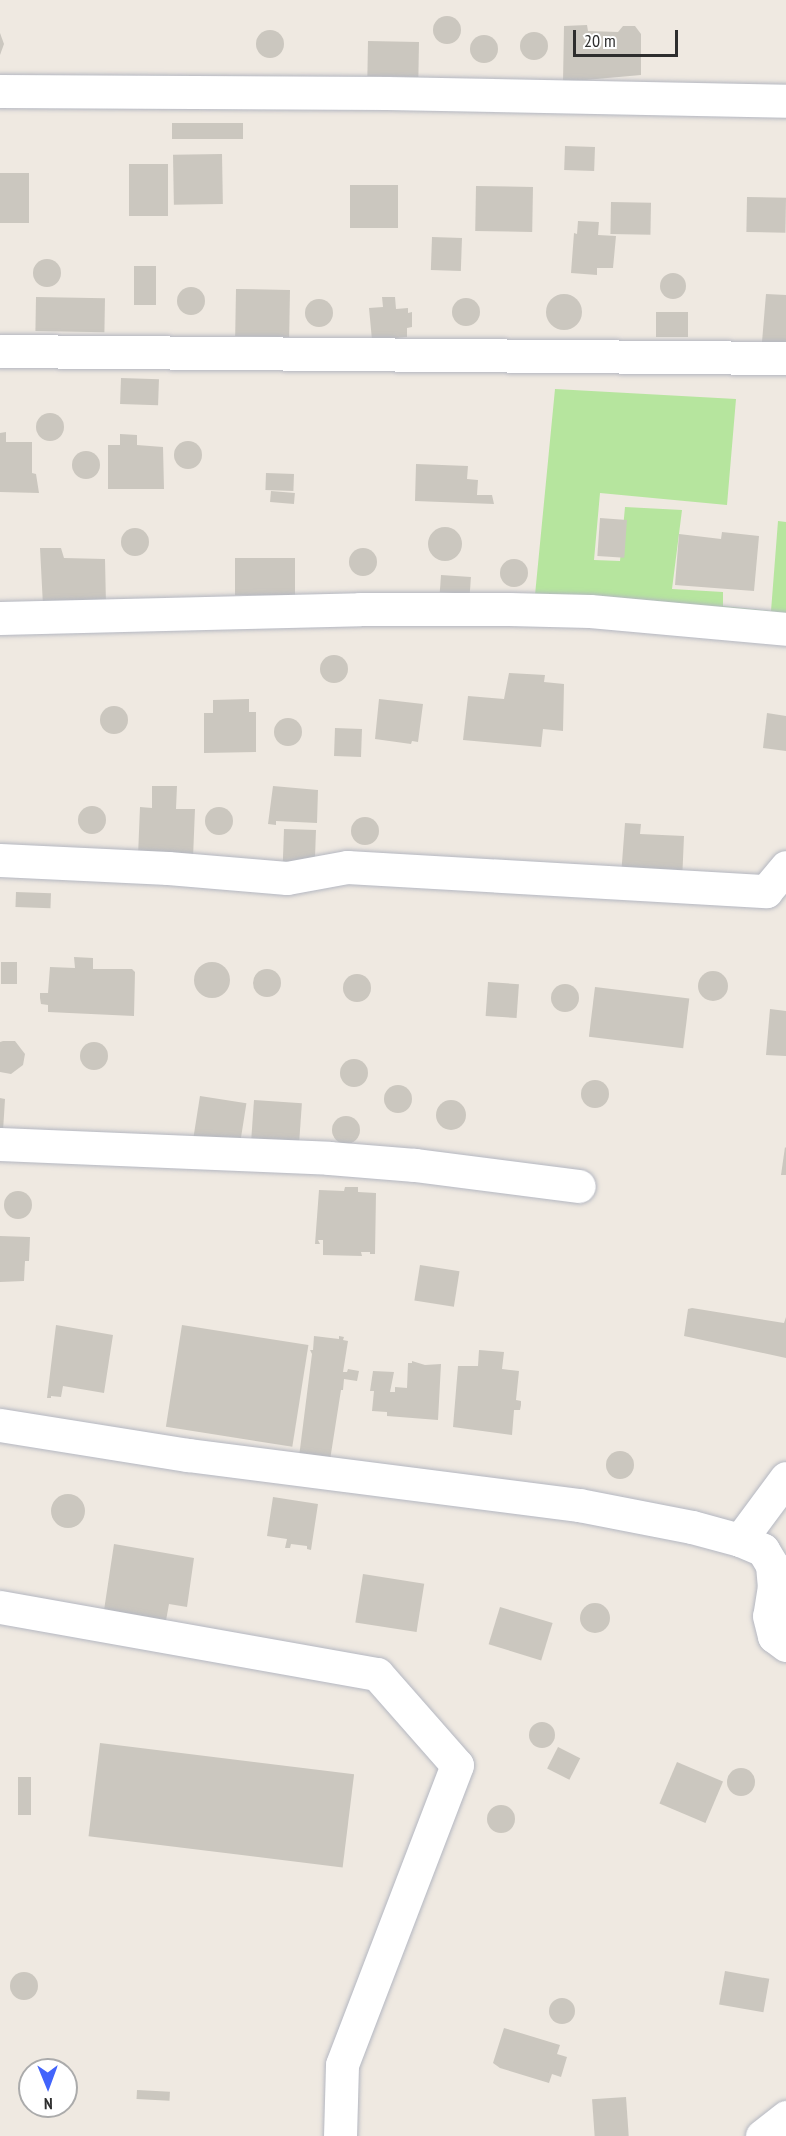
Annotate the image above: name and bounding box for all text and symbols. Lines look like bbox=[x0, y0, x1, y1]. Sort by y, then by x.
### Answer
scale bar bbox=[576, 18, 681, 56]
text: 20 m bbox=[584, 29, 616, 52]
north arrow bbox=[18, 2058, 78, 2118]
text: N bbox=[44, 2094, 53, 2114]

